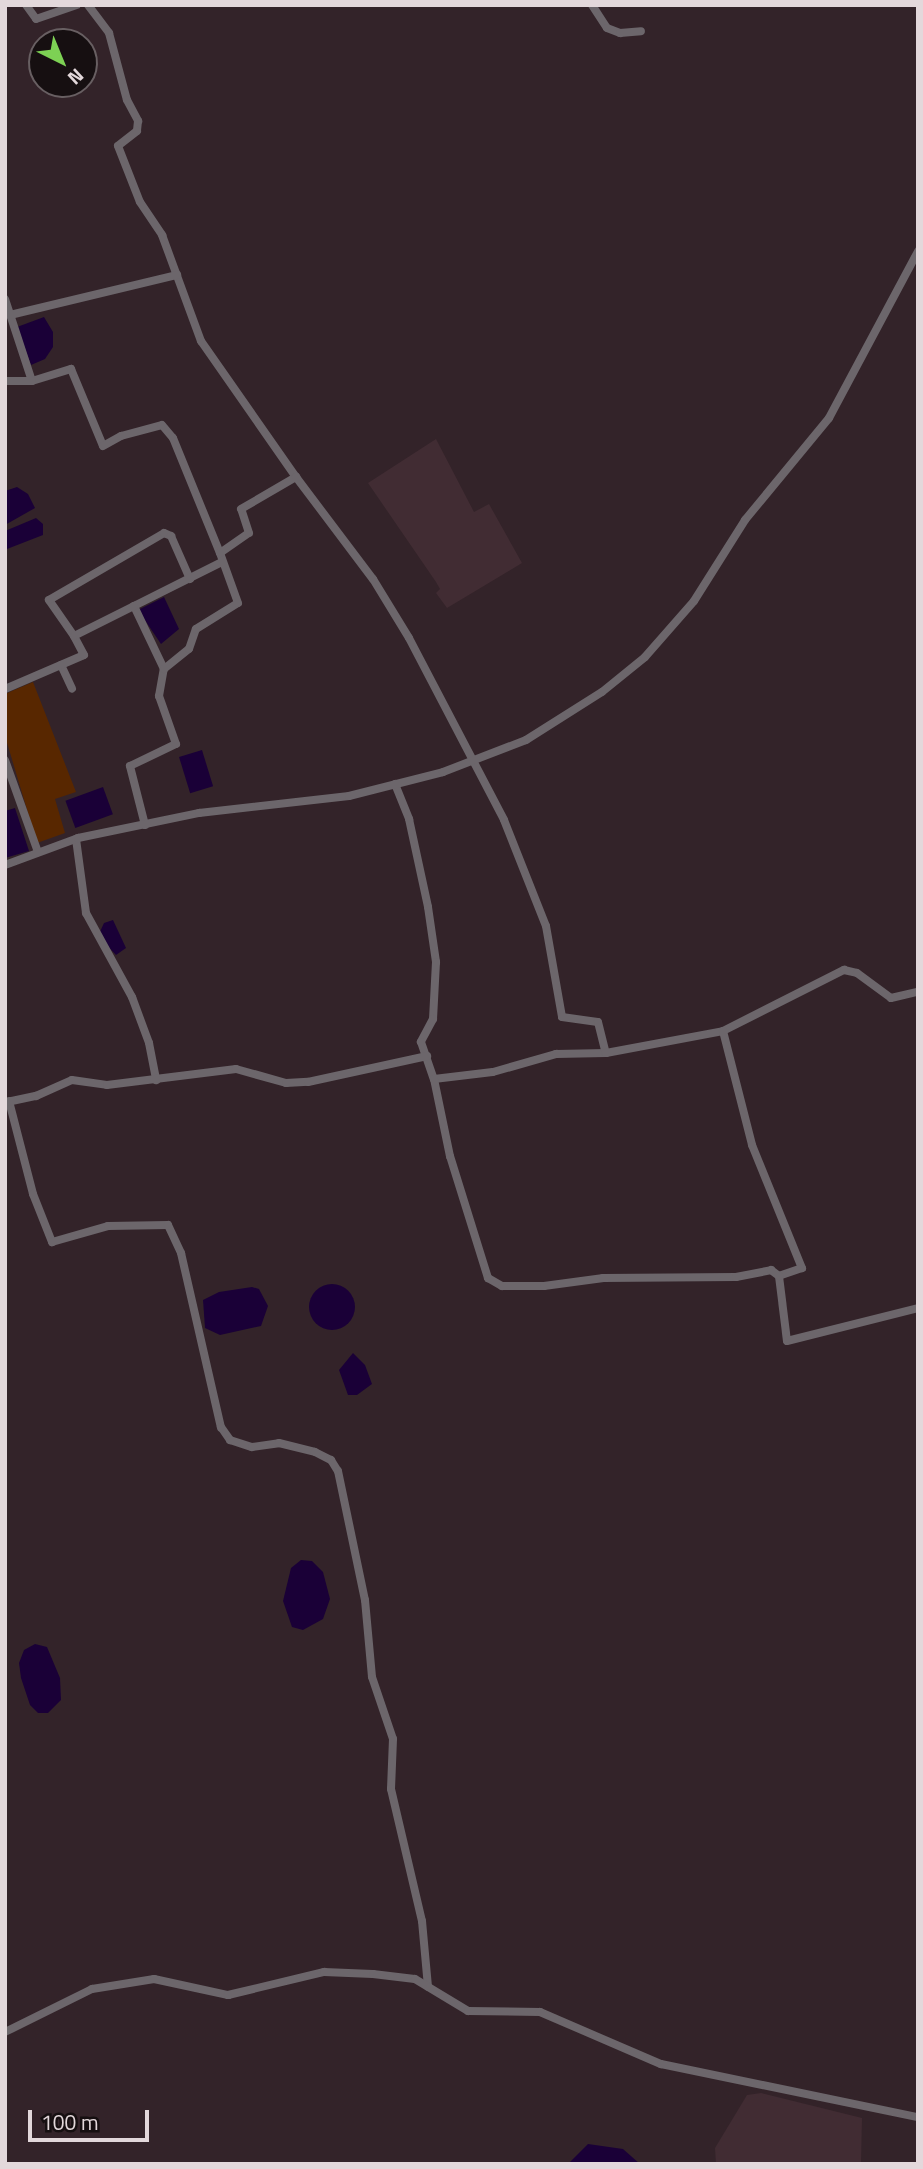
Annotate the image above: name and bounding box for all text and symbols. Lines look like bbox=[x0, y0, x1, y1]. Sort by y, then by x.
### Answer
north arrow bbox=[28, 28, 98, 98]
text: N bbox=[62, 62, 91, 92]
scale bar bbox=[32, 2096, 152, 2140]
text: 100 m bbox=[41, 2106, 98, 2138]

